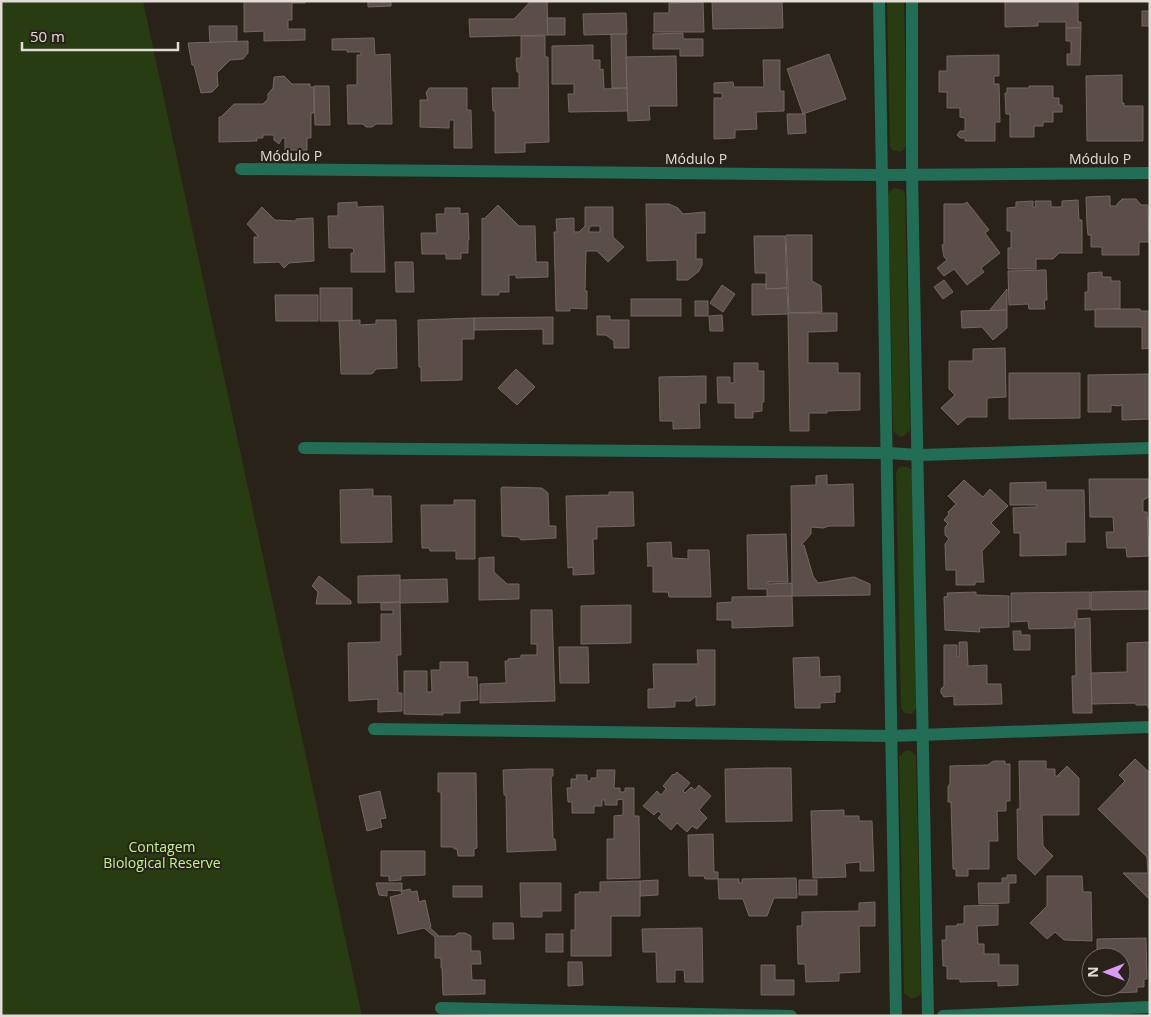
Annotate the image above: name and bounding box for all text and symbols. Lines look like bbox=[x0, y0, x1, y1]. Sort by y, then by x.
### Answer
scale bar bbox=[22, 20, 179, 52]
text: 50 m bbox=[30, 26, 65, 46]
street label: Módulo P bbox=[260, 146, 322, 165]
street label: Módulo P bbox=[665, 149, 727, 168]
street label: Módulo P bbox=[1069, 149, 1131, 168]
park label: Contagem Biological Reserve bbox=[103, 837, 221, 872]
north arrow bbox=[1081, 947, 1131, 997]
text: N bbox=[1083, 966, 1102, 978]

